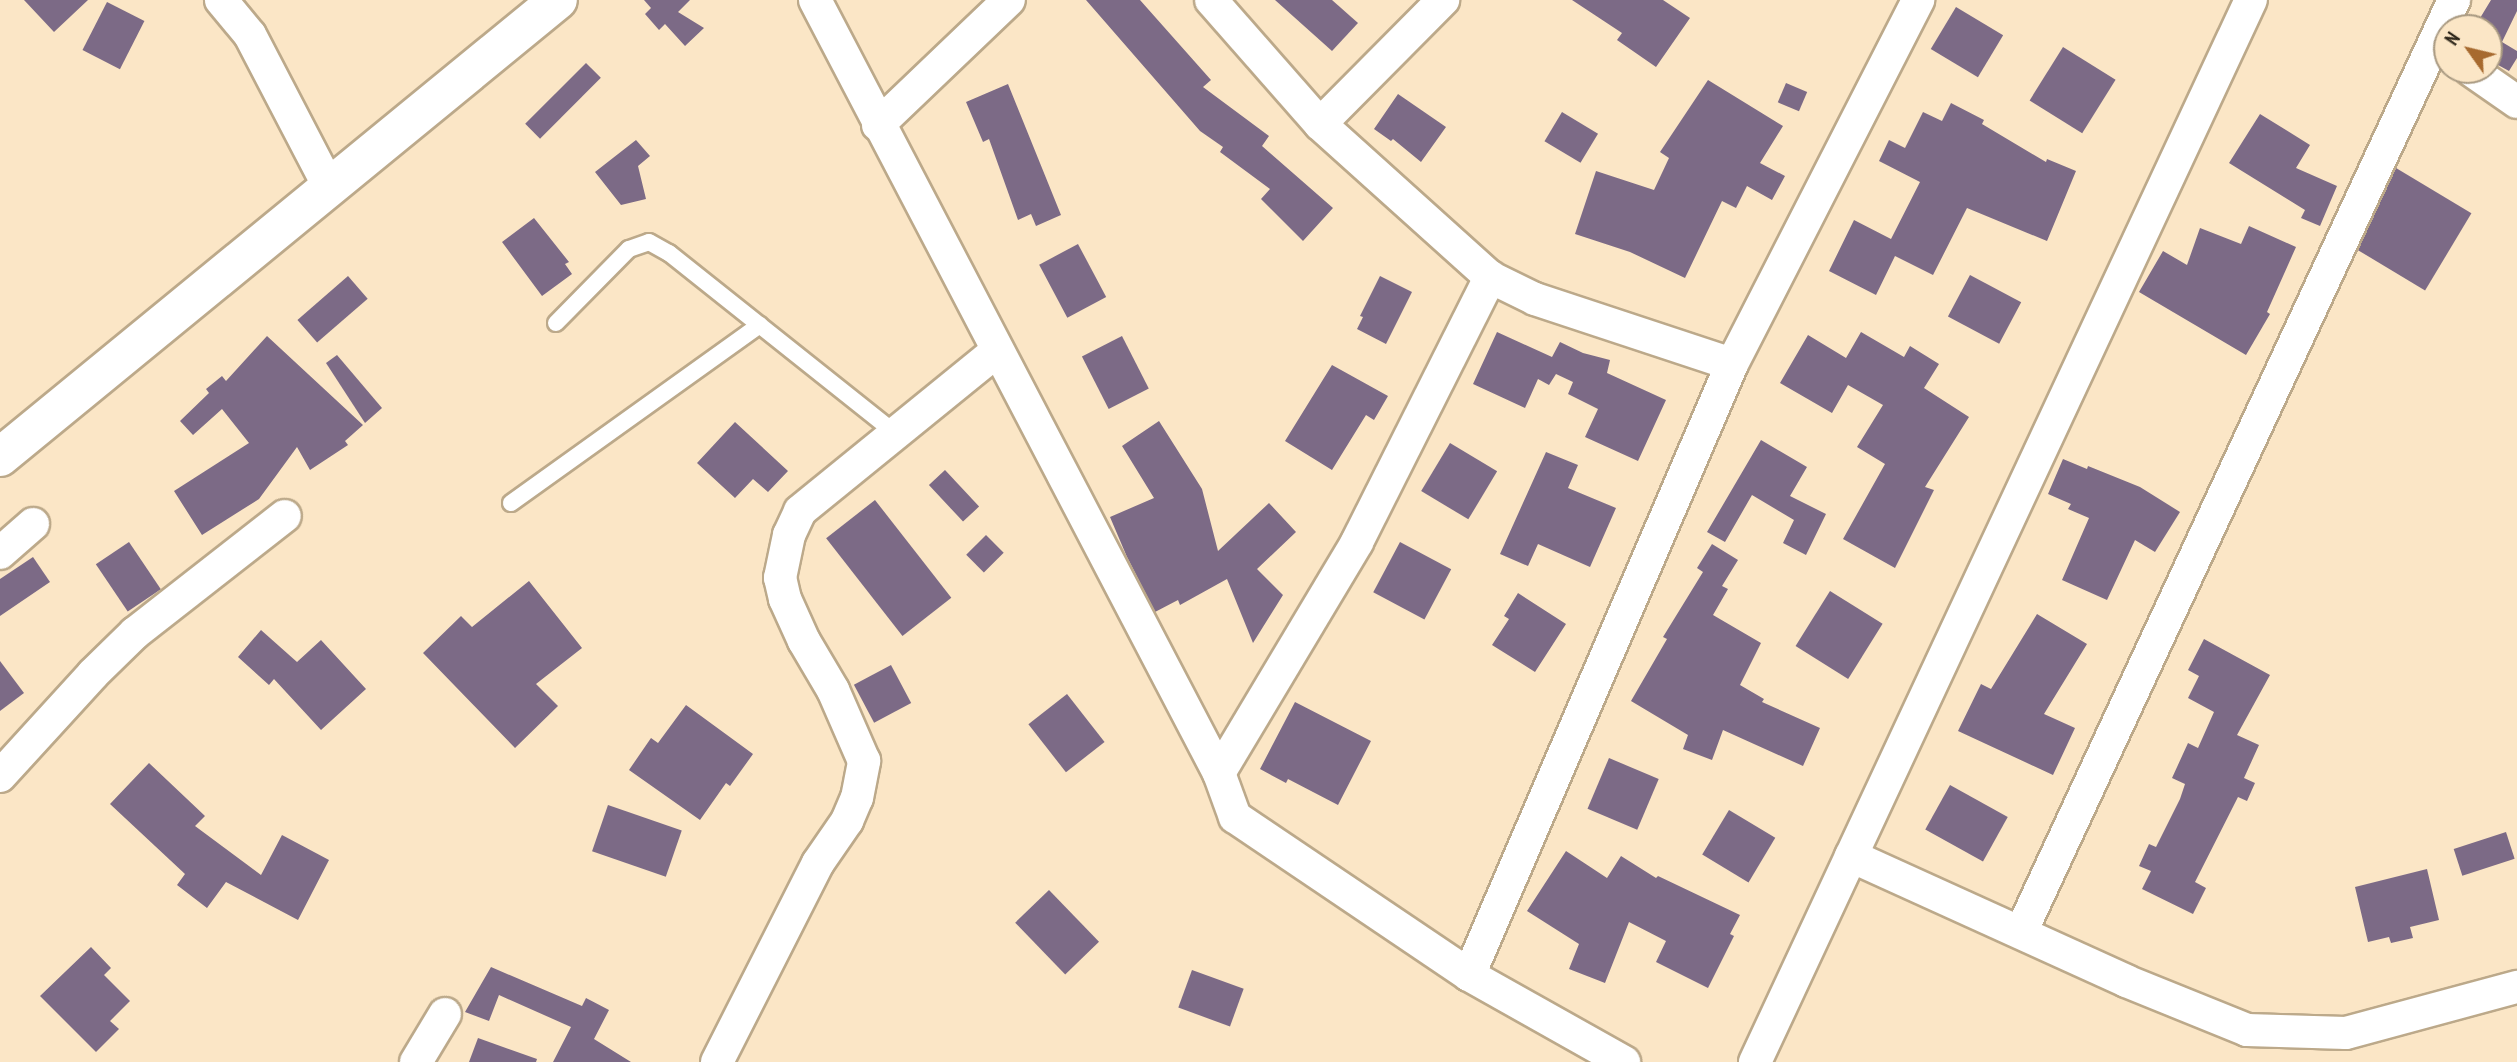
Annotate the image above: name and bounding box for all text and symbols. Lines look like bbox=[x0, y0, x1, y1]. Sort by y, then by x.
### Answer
north arrow bbox=[2433, 14, 2503, 84]
text: N bbox=[2439, 27, 2465, 49]

